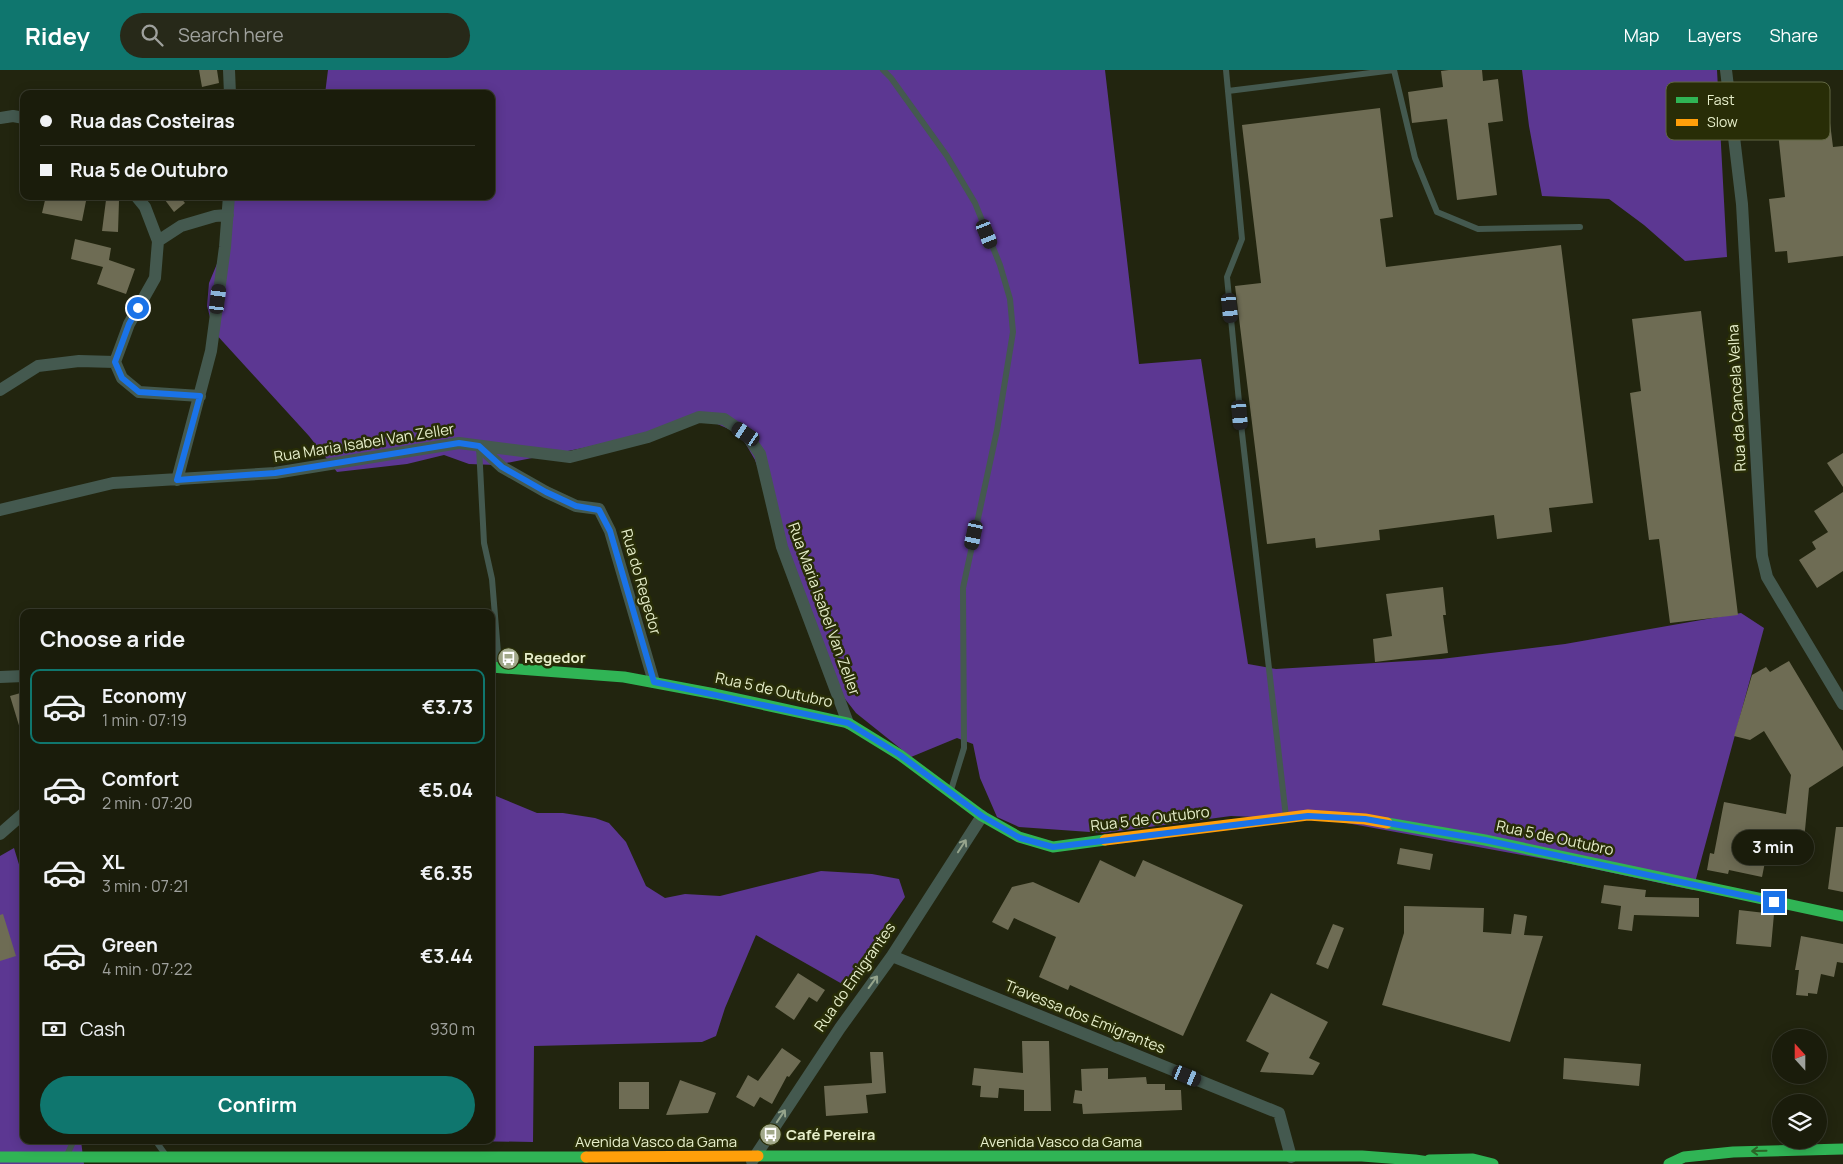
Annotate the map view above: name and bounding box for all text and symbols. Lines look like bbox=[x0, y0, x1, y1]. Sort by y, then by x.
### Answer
search box bbox=[120, 13, 470, 58]
text: Ridey bbox=[25, 19, 90, 52]
icon: search bbox=[138, 21, 166, 49]
text: Search here bbox=[178, 22, 284, 48]
text: Map bbox=[1624, 23, 1659, 47]
text: Layers bbox=[1687, 23, 1741, 47]
text: Share bbox=[1769, 23, 1818, 47]
legend bbox=[1666, 82, 1830, 140]
text: Fast bbox=[1707, 90, 1735, 109]
text: Rua das Costeiras bbox=[70, 108, 235, 134]
text: Slow bbox=[1707, 112, 1738, 131]
text: Rua 5 de Outubro bbox=[70, 157, 228, 183]
car bbox=[974, 217, 999, 251]
car bbox=[208, 283, 227, 315]
car bbox=[1220, 292, 1239, 324]
route start bbox=[127, 297, 149, 319]
street label: Rua da Cancela Velha bbox=[1722, 324, 1751, 472]
car bbox=[1231, 399, 1248, 431]
street label: Rua Maria Isabel Van Zeller bbox=[272, 418, 456, 467]
car bbox=[729, 419, 762, 449]
street label: Rua Maria Isabel Van Zeller bbox=[783, 519, 866, 699]
car bbox=[963, 519, 984, 551]
street label: Rua do Regedor bbox=[616, 526, 667, 638]
text: Choose a ride bbox=[40, 624, 185, 654]
bus stop icon: Regedor bbox=[496, 646, 520, 670]
place label: Regedor bbox=[524, 647, 586, 668]
street label: Rua 5 de Outubro bbox=[713, 667, 835, 712]
text: Economy bbox=[102, 683, 186, 709]
icon: car bbox=[42, 684, 87, 729]
text: €3.73 bbox=[422, 694, 473, 720]
text: 1 min · 07:19 bbox=[102, 709, 187, 731]
text: Comfort bbox=[102, 766, 179, 792]
icon: car bbox=[42, 767, 87, 812]
text: €5.04 bbox=[419, 777, 473, 803]
text: 2 min · 07:20 bbox=[102, 792, 193, 814]
street label: Rua 5 de Outubro bbox=[1089, 801, 1211, 836]
street label: Rua 5 de Outubro bbox=[1494, 815, 1616, 860]
callout: 3 min bbox=[1733, 830, 1815, 864]
text: 3 min bbox=[1752, 836, 1794, 858]
one-way arrow bbox=[958, 840, 968, 854]
text: XL bbox=[102, 849, 125, 875]
icon: car bbox=[42, 850, 87, 895]
text: €6.35 bbox=[420, 860, 473, 886]
text: 3 min · 07:21 bbox=[102, 875, 189, 897]
route end bbox=[1763, 891, 1785, 913]
street label: Rua do Emigrantes bbox=[809, 918, 900, 1035]
text: Green bbox=[102, 932, 158, 958]
icon: car bbox=[42, 933, 87, 978]
text: €3.44 bbox=[420, 943, 473, 969]
text: 4 min · 07:22 bbox=[102, 958, 192, 980]
one-way arrow bbox=[868, 975, 878, 989]
street label: Travessa dos Emigrantes bbox=[1002, 975, 1169, 1058]
icon: cash bbox=[40, 1015, 68, 1043]
text: Cash bbox=[80, 1016, 125, 1042]
text: 930 m bbox=[430, 1018, 475, 1040]
north arrow bbox=[1772, 1029, 1828, 1084]
map controls bbox=[1772, 1029, 1827, 1149]
car bbox=[1170, 1063, 1203, 1089]
button: Confirm bbox=[40, 1076, 475, 1134]
button: layers bbox=[1772, 1094, 1827, 1149]
one-way arrow bbox=[776, 1109, 786, 1123]
bus stop icon: Café Pereira bbox=[758, 1123, 782, 1147]
place label: Café Pereira bbox=[786, 1124, 875, 1145]
street label: Avenida Vasco da Gama bbox=[575, 1131, 737, 1152]
street label: Avenida Vasco da Gama bbox=[980, 1131, 1142, 1152]
one-way arrow bbox=[1752, 1146, 1768, 1156]

